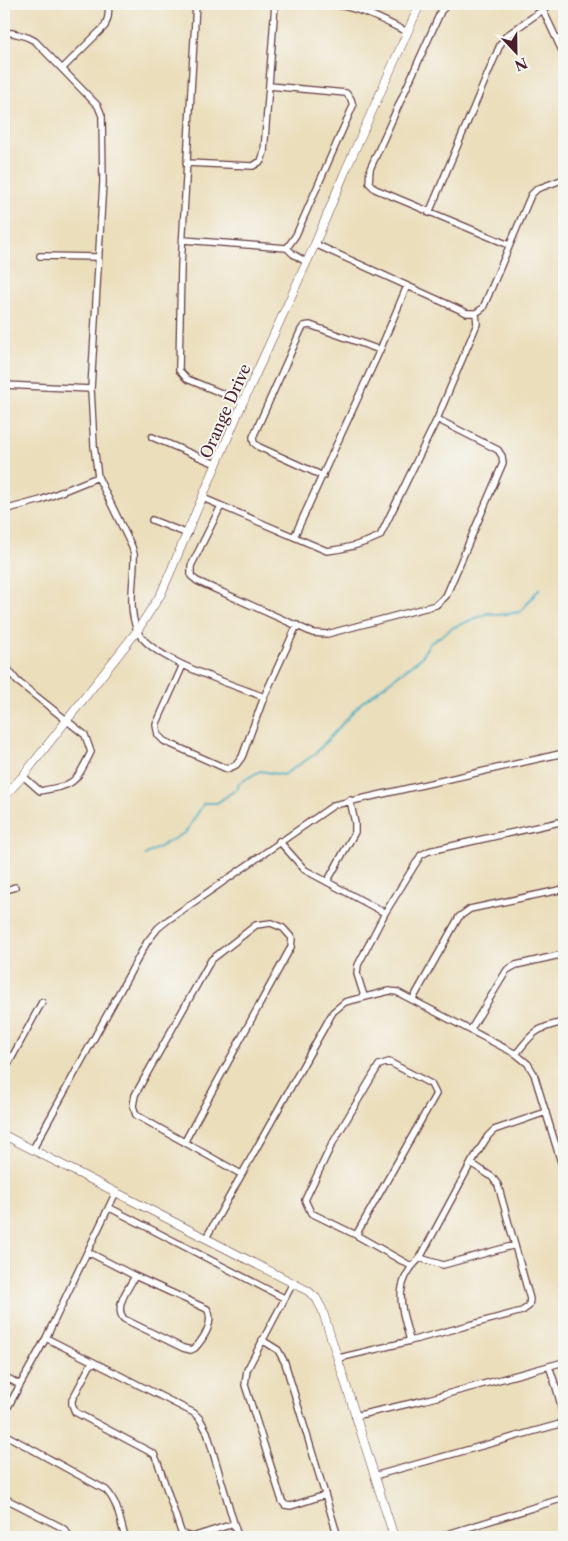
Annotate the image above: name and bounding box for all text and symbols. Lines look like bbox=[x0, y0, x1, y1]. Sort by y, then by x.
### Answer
north arrow bbox=[490, 28, 540, 78]
text: N bbox=[512, 53, 530, 75]
street label: Orange Drive bbox=[195, 360, 255, 461]

